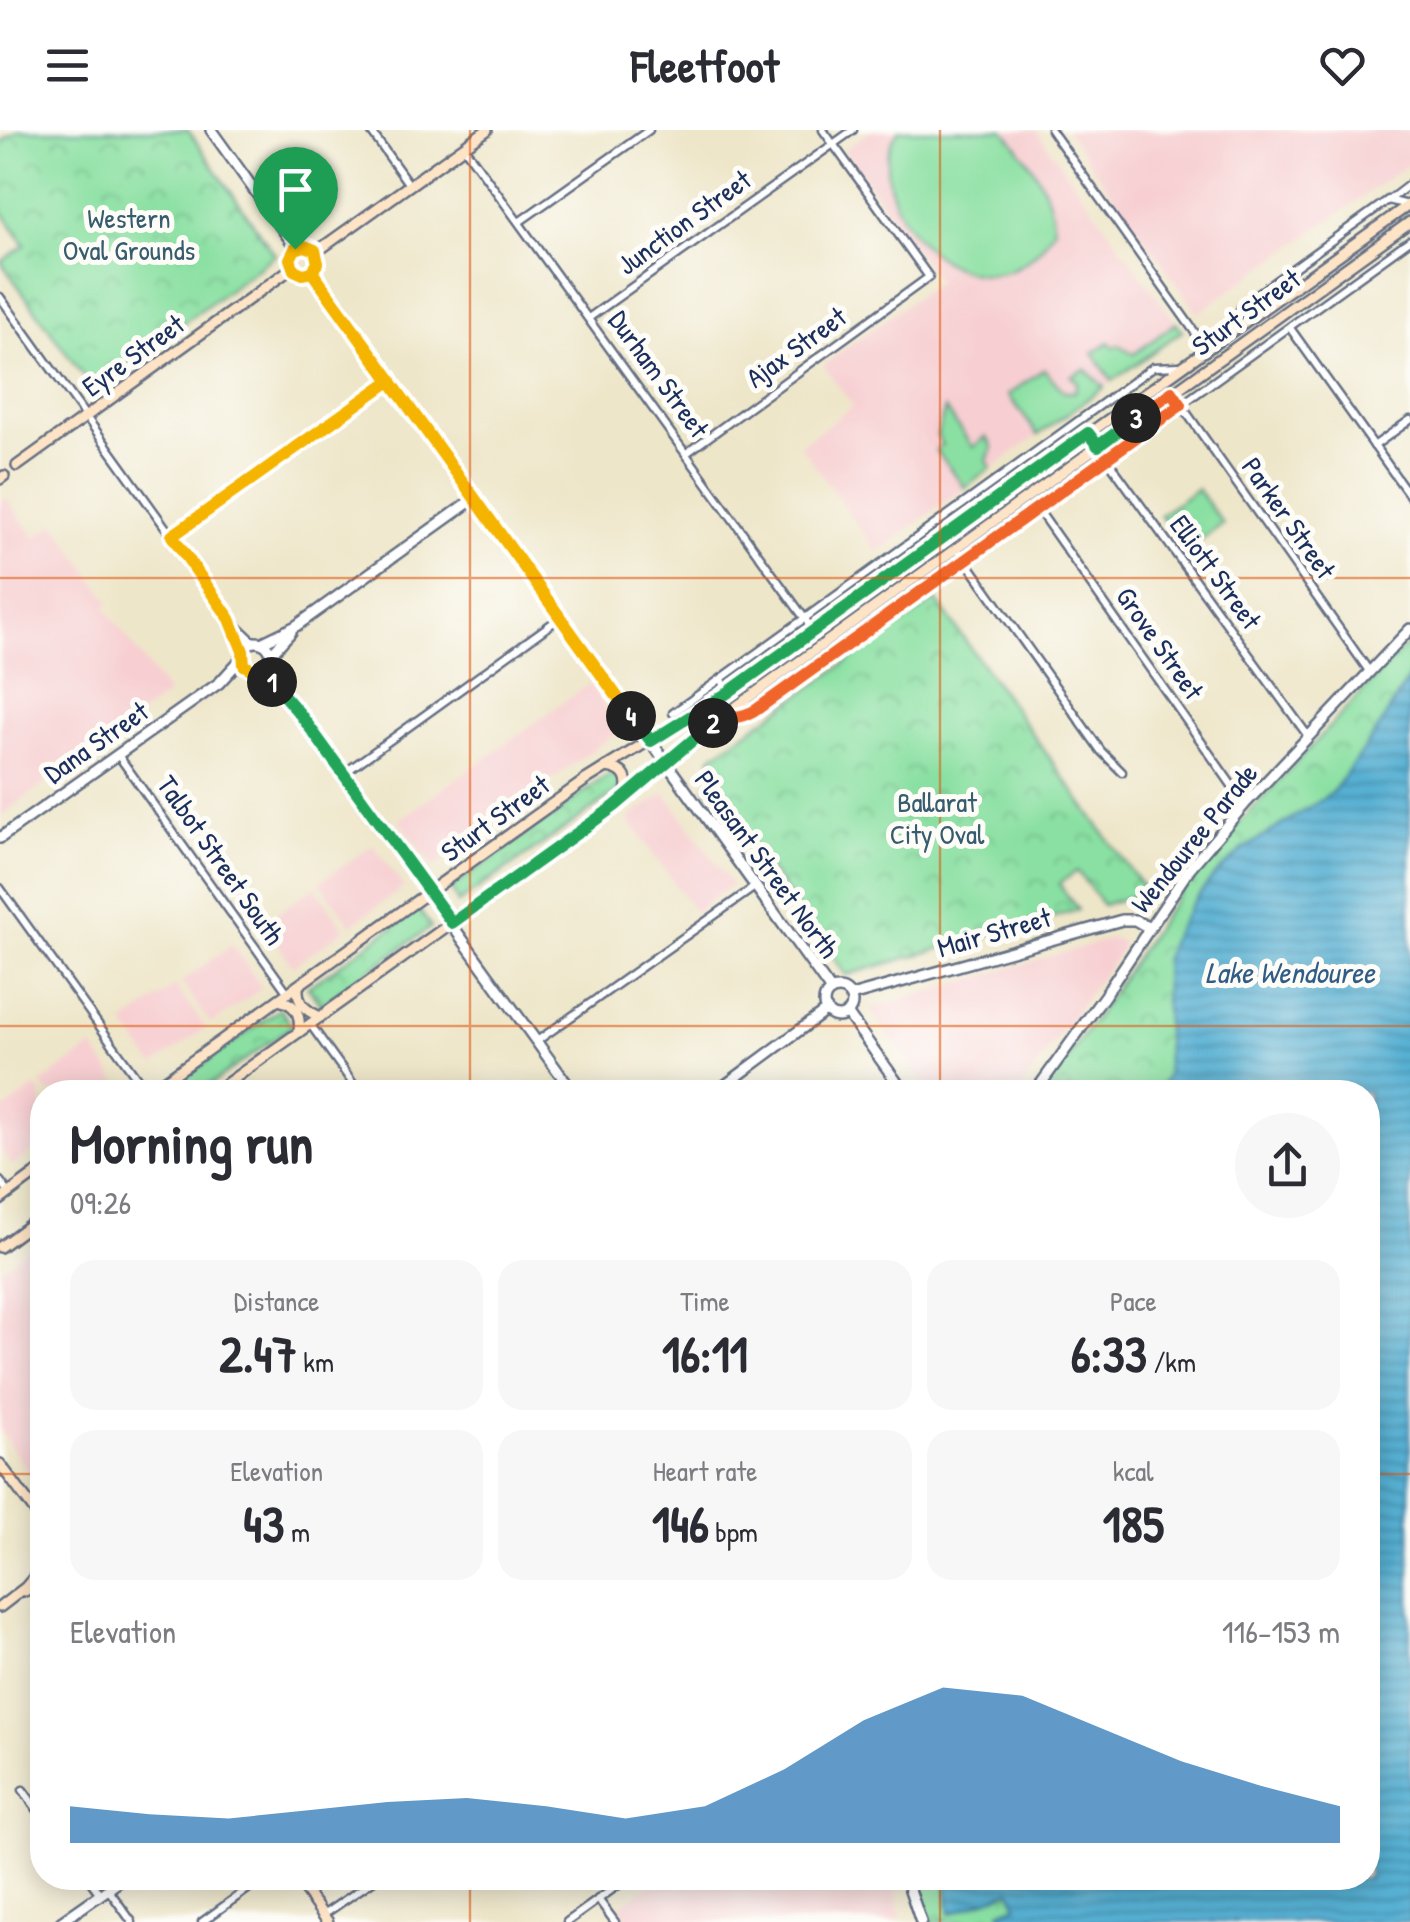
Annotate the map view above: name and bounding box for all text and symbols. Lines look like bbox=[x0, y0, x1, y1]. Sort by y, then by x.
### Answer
text: Fleetfoot bbox=[631, 35, 779, 96]
icon: menu bbox=[40, 38, 95, 93]
icon: heart bbox=[1315, 38, 1370, 93]
pin bbox=[253, 147, 338, 250]
street label: Junction Street bbox=[610, 160, 759, 283]
icon: arrive bbox=[268, 162, 323, 217]
park label: Western Oval Grounds bbox=[63, 199, 195, 269]
street label: Sturt Street bbox=[1184, 259, 1308, 364]
street label: Ajax Street bbox=[738, 298, 854, 396]
street label: Durham Street bbox=[600, 303, 718, 446]
street label: Eyre Street bbox=[74, 305, 192, 405]
pin: 3 bbox=[1111, 393, 1161, 443]
text: 3 bbox=[1130, 399, 1142, 437]
street label: Parker Street bbox=[1233, 450, 1345, 587]
street label: Elliott Street bbox=[1162, 507, 1271, 637]
street label: Grove Street bbox=[1107, 579, 1213, 707]
pin: 1 bbox=[247, 657, 297, 707]
text: 1 bbox=[267, 663, 277, 701]
pin: 4 bbox=[606, 691, 656, 741]
street label: Dana Street bbox=[36, 692, 156, 792]
text: 4 bbox=[626, 697, 636, 735]
pin: 2 bbox=[688, 698, 738, 748]
text: 2 bbox=[706, 704, 720, 742]
street label: Wendouree Parade bbox=[1122, 755, 1266, 921]
street label: Pleasant Street North bbox=[686, 762, 848, 966]
street label: Sturt Street bbox=[433, 765, 557, 870]
street label: Talbot Street South bbox=[148, 768, 294, 953]
park label: Ballarat City Oval bbox=[890, 783, 985, 853]
street label: Mair Street bbox=[933, 898, 1055, 966]
water label: Lake Wendouree bbox=[1205, 952, 1376, 992]
text: Morning run bbox=[70, 1106, 313, 1180]
button: share bbox=[1235, 1113, 1340, 1218]
text: 09:26 bbox=[70, 1181, 131, 1224]
text: Distance bbox=[234, 1282, 319, 1320]
text: Time bbox=[680, 1282, 730, 1320]
text: Pace bbox=[1110, 1282, 1157, 1320]
text: 2.47 bbox=[219, 1320, 297, 1388]
text: 16:11 bbox=[662, 1320, 748, 1388]
text: 6:33 bbox=[1071, 1320, 1147, 1388]
text: km bbox=[297, 1343, 334, 1381]
text: /km bbox=[1147, 1343, 1196, 1381]
text: Elevation bbox=[230, 1452, 323, 1490]
text: Heart rate bbox=[653, 1452, 757, 1490]
text: kcal bbox=[1113, 1452, 1154, 1490]
text: 43 bbox=[243, 1490, 285, 1558]
text: 146 bbox=[652, 1490, 709, 1558]
text: 185 bbox=[1103, 1490, 1164, 1558]
text: m bbox=[285, 1513, 310, 1551]
text: bpm bbox=[709, 1513, 758, 1551]
text: Elevation bbox=[70, 1610, 176, 1653]
text: 116–153 m bbox=[1222, 1610, 1340, 1653]

